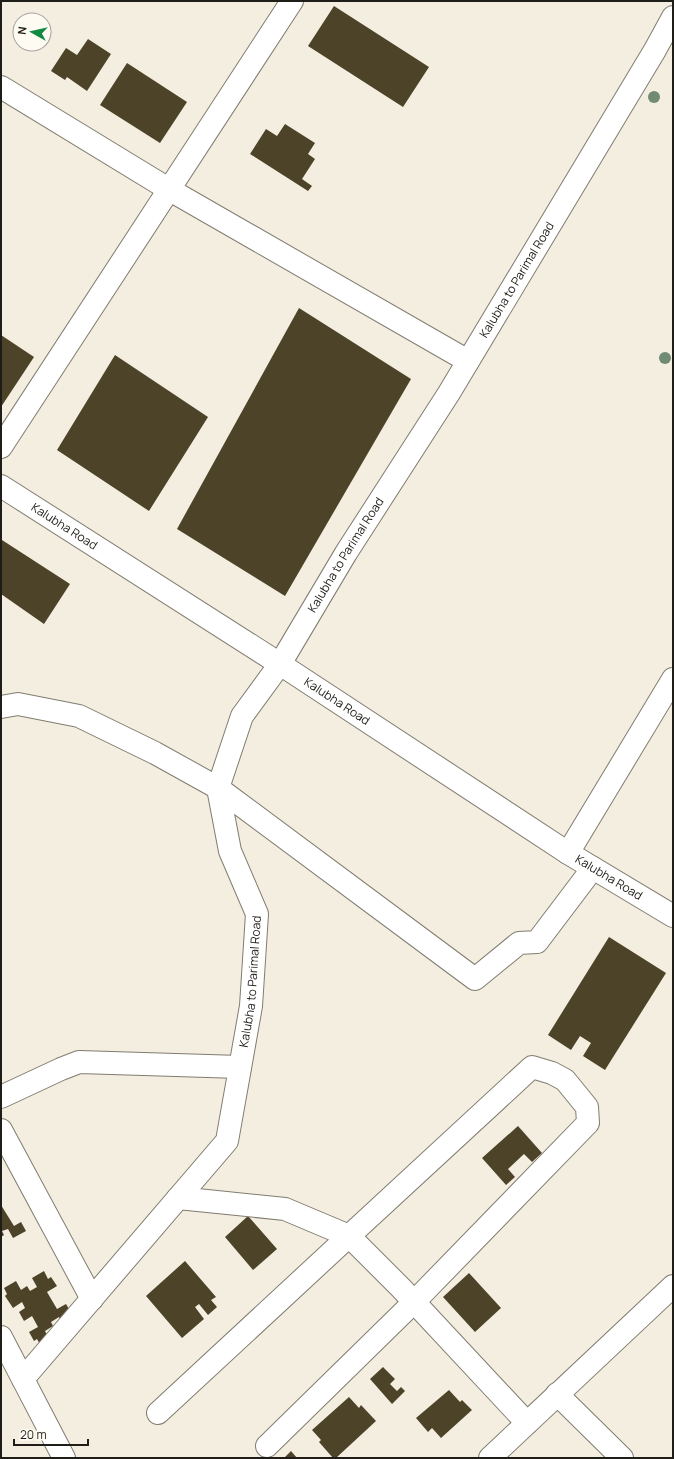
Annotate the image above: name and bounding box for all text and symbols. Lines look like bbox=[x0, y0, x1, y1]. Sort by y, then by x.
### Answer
north arrow bbox=[12, 12, 52, 52]
text: N bbox=[14, 25, 30, 35]
street label: Kalubha to Parimal Road bbox=[475, 219, 558, 341]
street label: Kalubha to Parimal Road bbox=[303, 494, 388, 616]
street label: Kalubha Road bbox=[28, 498, 101, 553]
street label: Kalubha Road bbox=[301, 673, 373, 729]
street label: Kalubha Road bbox=[572, 850, 646, 904]
street label: Kalubha to Parimal Road bbox=[235, 915, 265, 1049]
scale bar bbox=[14, 1421, 88, 1447]
text: 20 m bbox=[20, 1426, 47, 1443]

